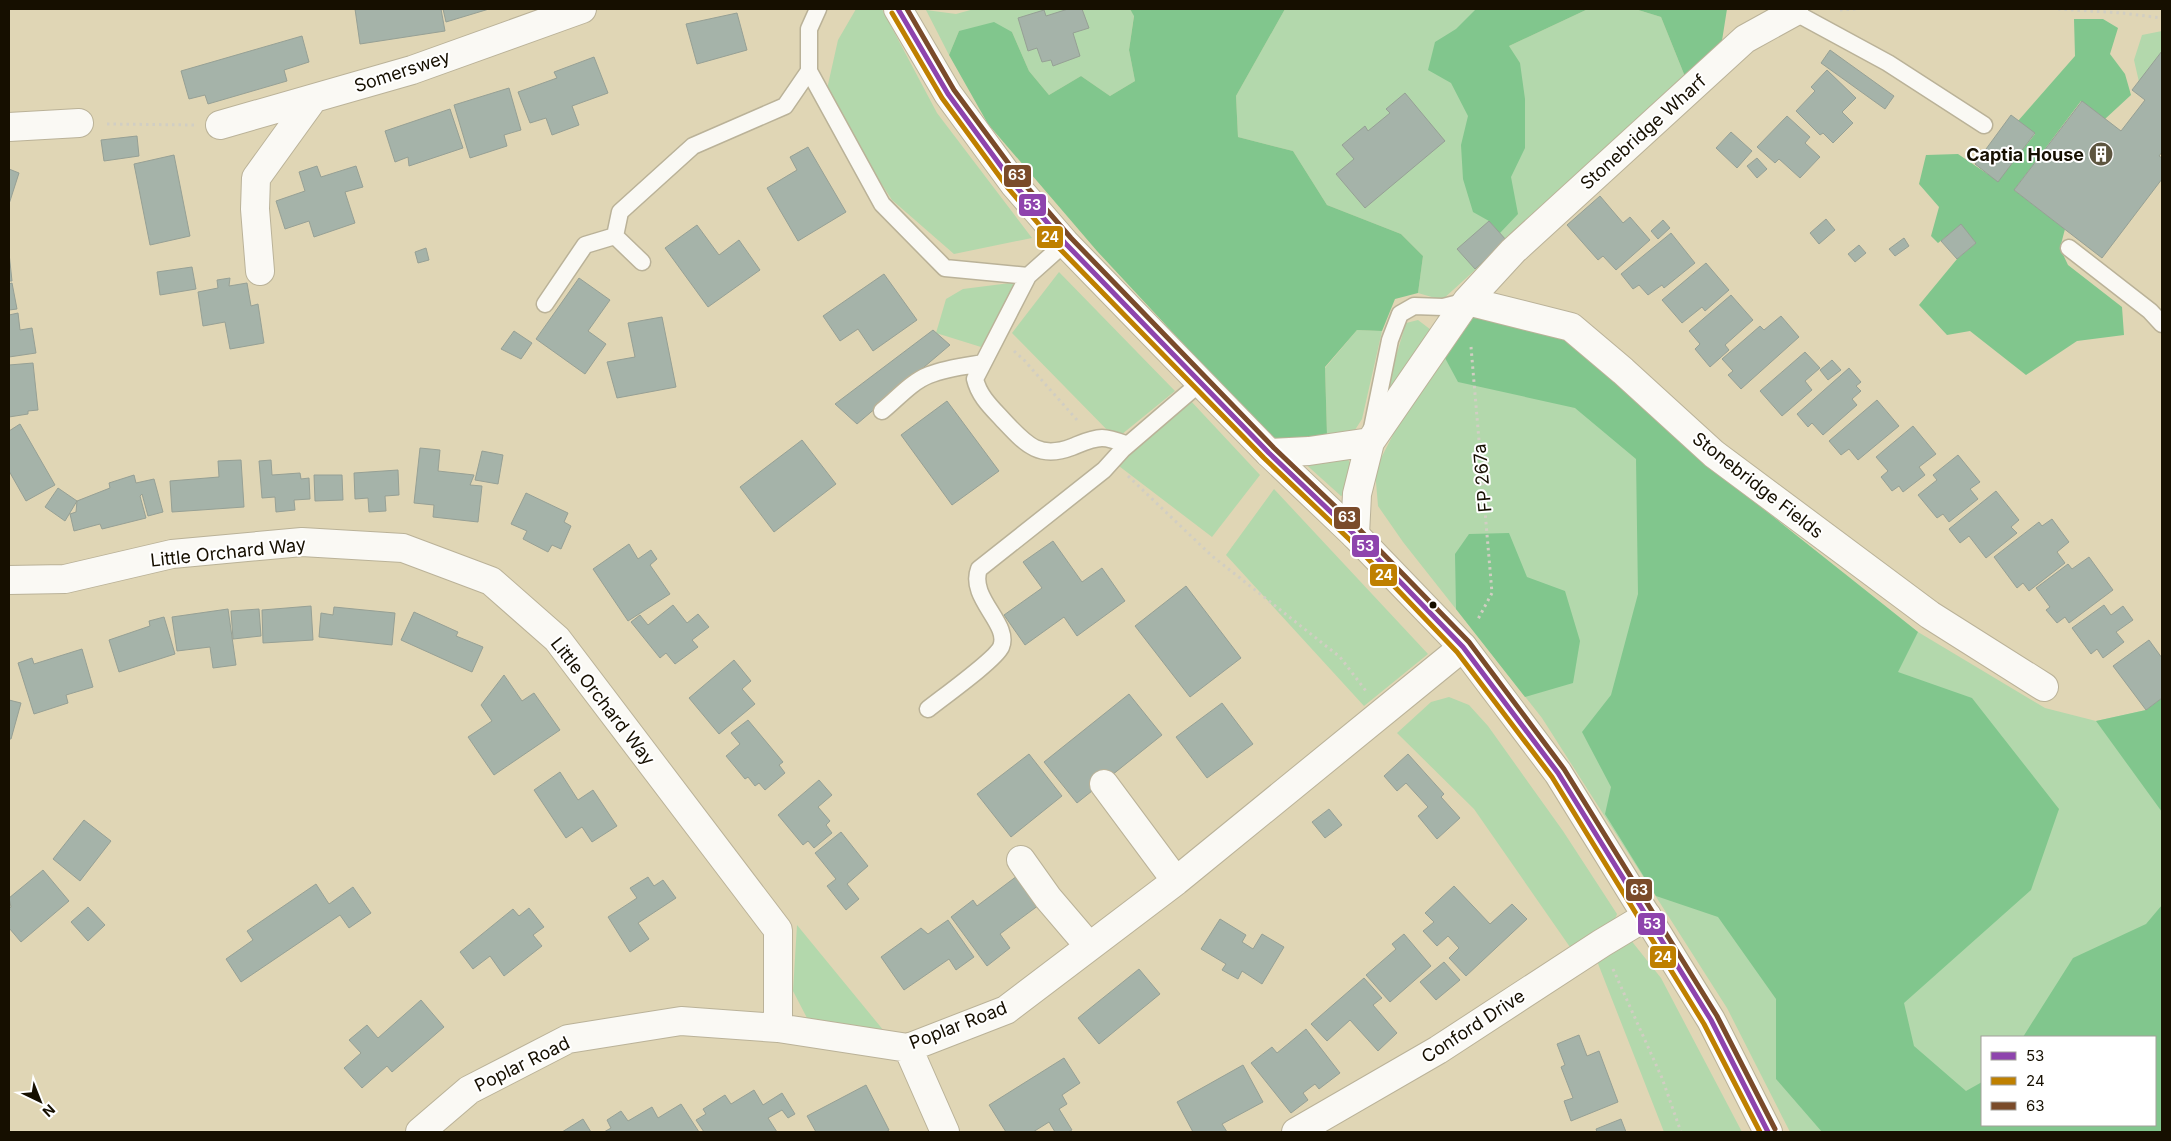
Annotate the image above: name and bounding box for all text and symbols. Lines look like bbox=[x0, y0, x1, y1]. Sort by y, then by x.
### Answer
street label: Somerswey bbox=[351, 46, 453, 96]
street label: Stonebridge Wharf bbox=[1576, 70, 1710, 194]
building icon: Captia House bbox=[2088, 141, 2114, 167]
place label: Captia House bbox=[1966, 144, 2084, 165]
line badge: 63 bbox=[1003, 164, 1032, 188]
text: 63 bbox=[1008, 166, 1026, 183]
line badge: 53 bbox=[1018, 193, 1047, 217]
text: 53 bbox=[1023, 196, 1041, 213]
line badge: 24 bbox=[1036, 225, 1064, 249]
text: 24 bbox=[1041, 228, 1059, 245]
street label: Stonebridge Fields bbox=[1689, 428, 1827, 542]
street label: FP 267a bbox=[1469, 443, 1495, 513]
line badge: 63 bbox=[1333, 506, 1361, 530]
text: 63 bbox=[1338, 508, 1356, 525]
street label: Little Orchard Way bbox=[149, 533, 307, 571]
line badge: 53 bbox=[1351, 534, 1380, 558]
text: 53 bbox=[1356, 537, 1374, 554]
line badge: 24 bbox=[1369, 563, 1398, 587]
text: 24 bbox=[1375, 566, 1393, 583]
unlabelled marker bbox=[1428, 600, 1438, 610]
street label: Little Orchard Way bbox=[547, 633, 659, 769]
line badge: 63 bbox=[1625, 878, 1653, 902]
text: 63 bbox=[1630, 881, 1648, 898]
line badge: 53 bbox=[1637, 912, 1666, 936]
text: 53 bbox=[1643, 915, 1661, 932]
line badge: 24 bbox=[1649, 945, 1677, 969]
text: 24 bbox=[1654, 948, 1672, 965]
street label: Conford Drive bbox=[1417, 985, 1529, 1067]
street label: Poplar Road bbox=[906, 997, 1010, 1053]
street label: Poplar Road bbox=[471, 1032, 573, 1096]
legend bbox=[1981, 1036, 2156, 1126]
text: 53 bbox=[2026, 1046, 2044, 1065]
text: 24 bbox=[2026, 1071, 2045, 1090]
north arrow bbox=[15, 1076, 65, 1126]
text: 63 bbox=[2026, 1096, 2045, 1115]
text: N bbox=[40, 1101, 59, 1121]

